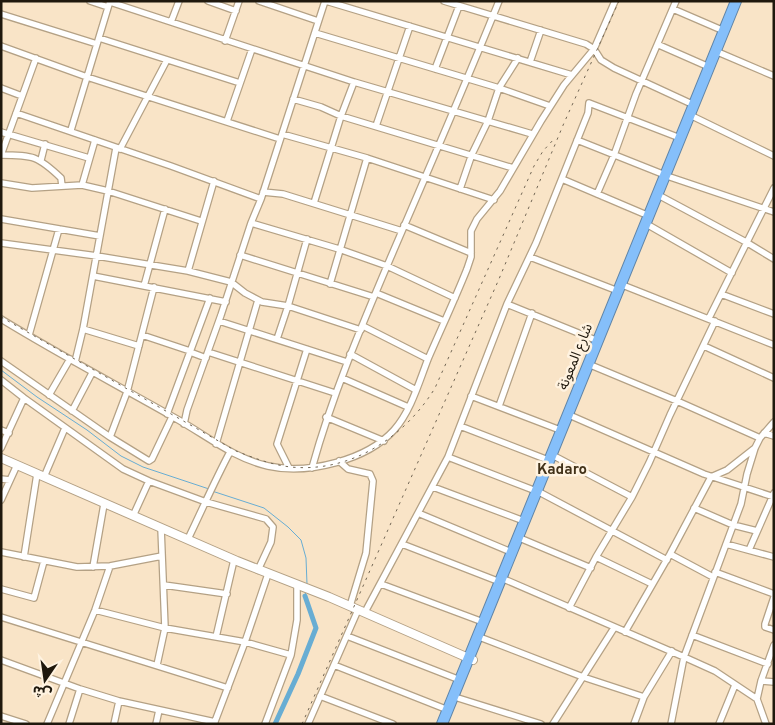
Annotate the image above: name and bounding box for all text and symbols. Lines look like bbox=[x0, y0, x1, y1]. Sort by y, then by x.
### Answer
street label: شارع المعونة bbox=[555, 321, 598, 393]
district label: Kadaro bbox=[537, 461, 587, 480]
north arrow bbox=[20, 655, 70, 705]
text: ش bbox=[31, 681, 54, 702]

